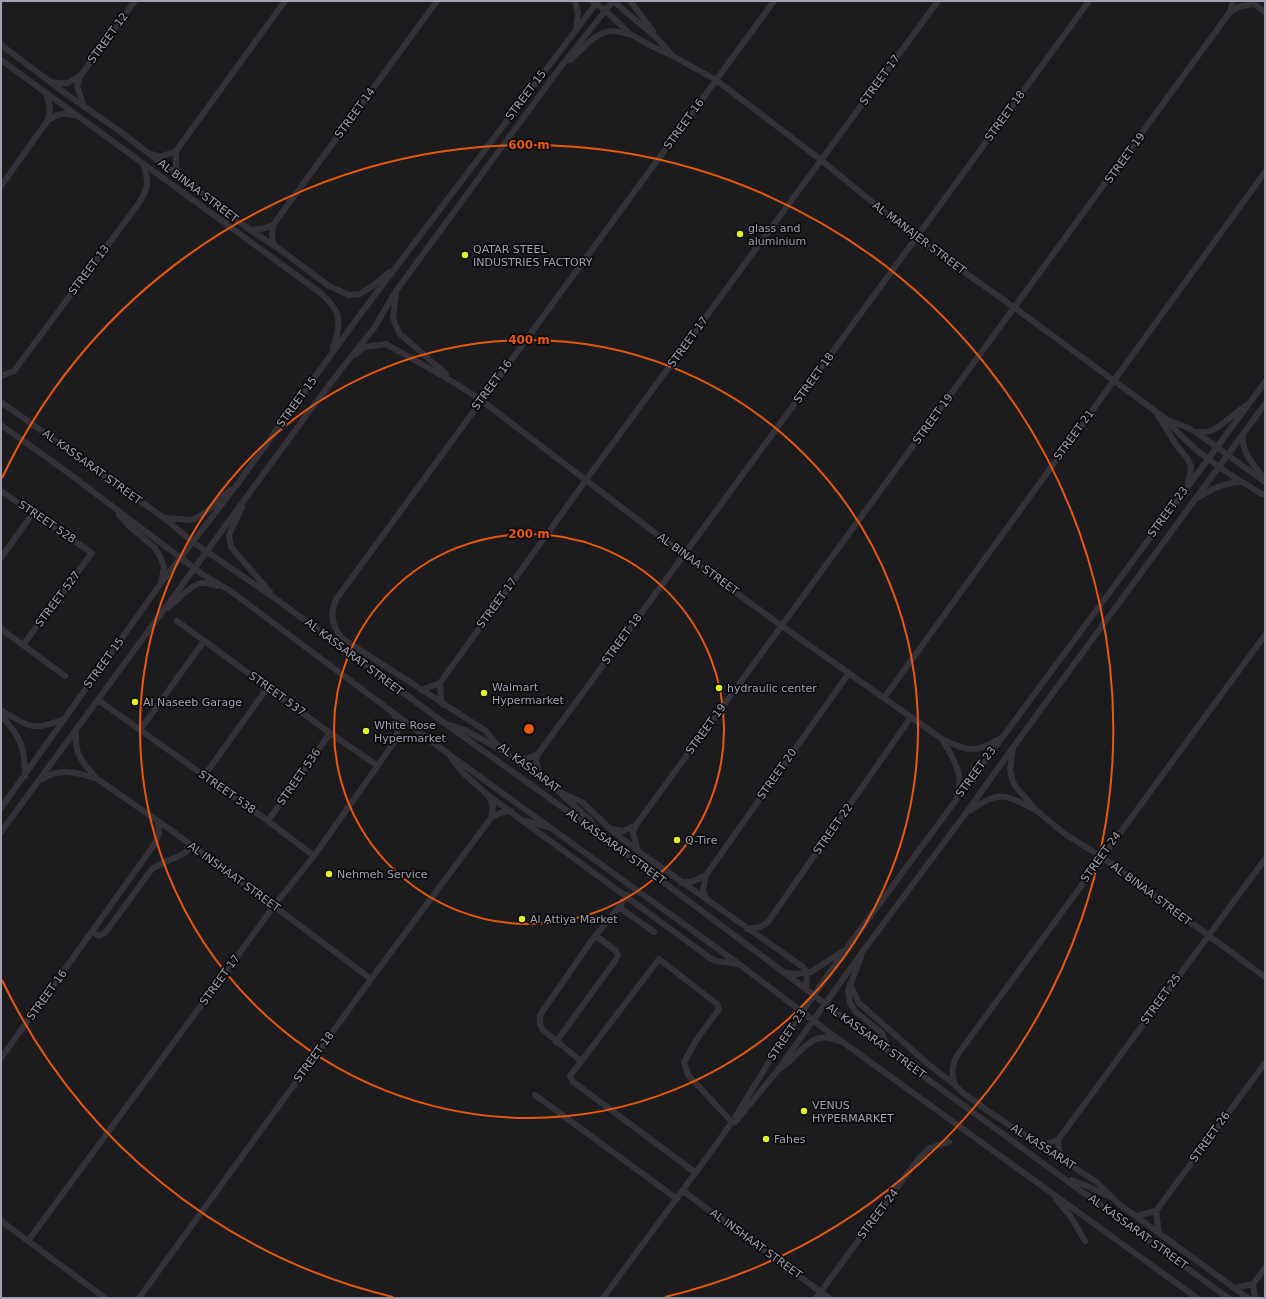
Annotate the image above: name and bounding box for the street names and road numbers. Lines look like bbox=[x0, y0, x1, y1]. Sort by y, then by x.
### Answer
street label: STREET 12 bbox=[85, 10, 131, 66]
street label: STREET 17 bbox=[857, 52, 903, 108]
street label: STREET 15 bbox=[503, 67, 549, 123]
street label: STREET 14 bbox=[332, 85, 378, 141]
street label: STREET 18 bbox=[982, 88, 1028, 144]
street label: STREET 16 bbox=[661, 96, 707, 152]
street label: STREET 19 bbox=[1102, 130, 1148, 186]
street label: AL BINAA STREET bbox=[155, 157, 241, 226]
street label: AL MANAJER STREET bbox=[870, 199, 968, 277]
street label: STREET 13 bbox=[66, 242, 112, 298]
street label: STREET 17 bbox=[665, 314, 711, 370]
street label: STREET 18 bbox=[791, 350, 837, 406]
street label: STREET 16 bbox=[469, 357, 515, 413]
street label: STREET 15 bbox=[274, 374, 320, 430]
street label: STREET 19 bbox=[910, 391, 956, 447]
street label: STREET 21 bbox=[1051, 407, 1097, 463]
street label: AL KASSARAT STREET bbox=[40, 427, 144, 508]
street label: STREET 23 bbox=[1145, 484, 1191, 540]
street label: STREET 528 bbox=[16, 498, 78, 546]
street label: AL BINAA STREET bbox=[655, 530, 741, 598]
street label: STREET 527 bbox=[33, 569, 83, 629]
street label: STREET 17 bbox=[474, 575, 520, 631]
street label: STREET 18 bbox=[599, 611, 645, 667]
street label: AL KASSARAT STREET bbox=[302, 616, 406, 698]
street label: STREET 15 bbox=[81, 635, 127, 691]
street label: STREET 537 bbox=[246, 669, 308, 719]
street label: STREET 19 bbox=[683, 701, 729, 757]
street label: AL KASSARAT bbox=[496, 741, 563, 796]
street label: STREET 23 bbox=[953, 744, 999, 800]
street label: STREET 536 bbox=[275, 746, 323, 808]
street label: STREET 20 bbox=[755, 746, 799, 802]
street label: STREET 538 bbox=[196, 768, 258, 816]
street label: STREET 22 bbox=[811, 801, 855, 857]
street label: AL KASSARAT STREET bbox=[564, 807, 668, 888]
street label: STREET 24 bbox=[1078, 829, 1124, 885]
street label: AL INSHAAT STREET bbox=[185, 839, 283, 915]
street label: AL BINAA STREET bbox=[1108, 860, 1194, 929]
street label: STREET 17 bbox=[197, 952, 243, 1008]
street label: STREET 16 bbox=[24, 967, 70, 1023]
street label: STREET 25 bbox=[1138, 971, 1184, 1027]
street label: AL KASSARAT STREET bbox=[824, 1001, 928, 1082]
street label: STREET 23 bbox=[765, 1007, 809, 1063]
street label: STREET 18 bbox=[291, 1029, 337, 1085]
street label: STREET 26 bbox=[1187, 1109, 1233, 1165]
street label: AL KASSARAT bbox=[1008, 1121, 1078, 1173]
street label: STREET 24 bbox=[855, 1186, 901, 1242]
street label: AL KASSARAT STREET bbox=[1086, 1192, 1190, 1273]
street label: AL INSHAAT STREET bbox=[707, 1206, 805, 1282]

